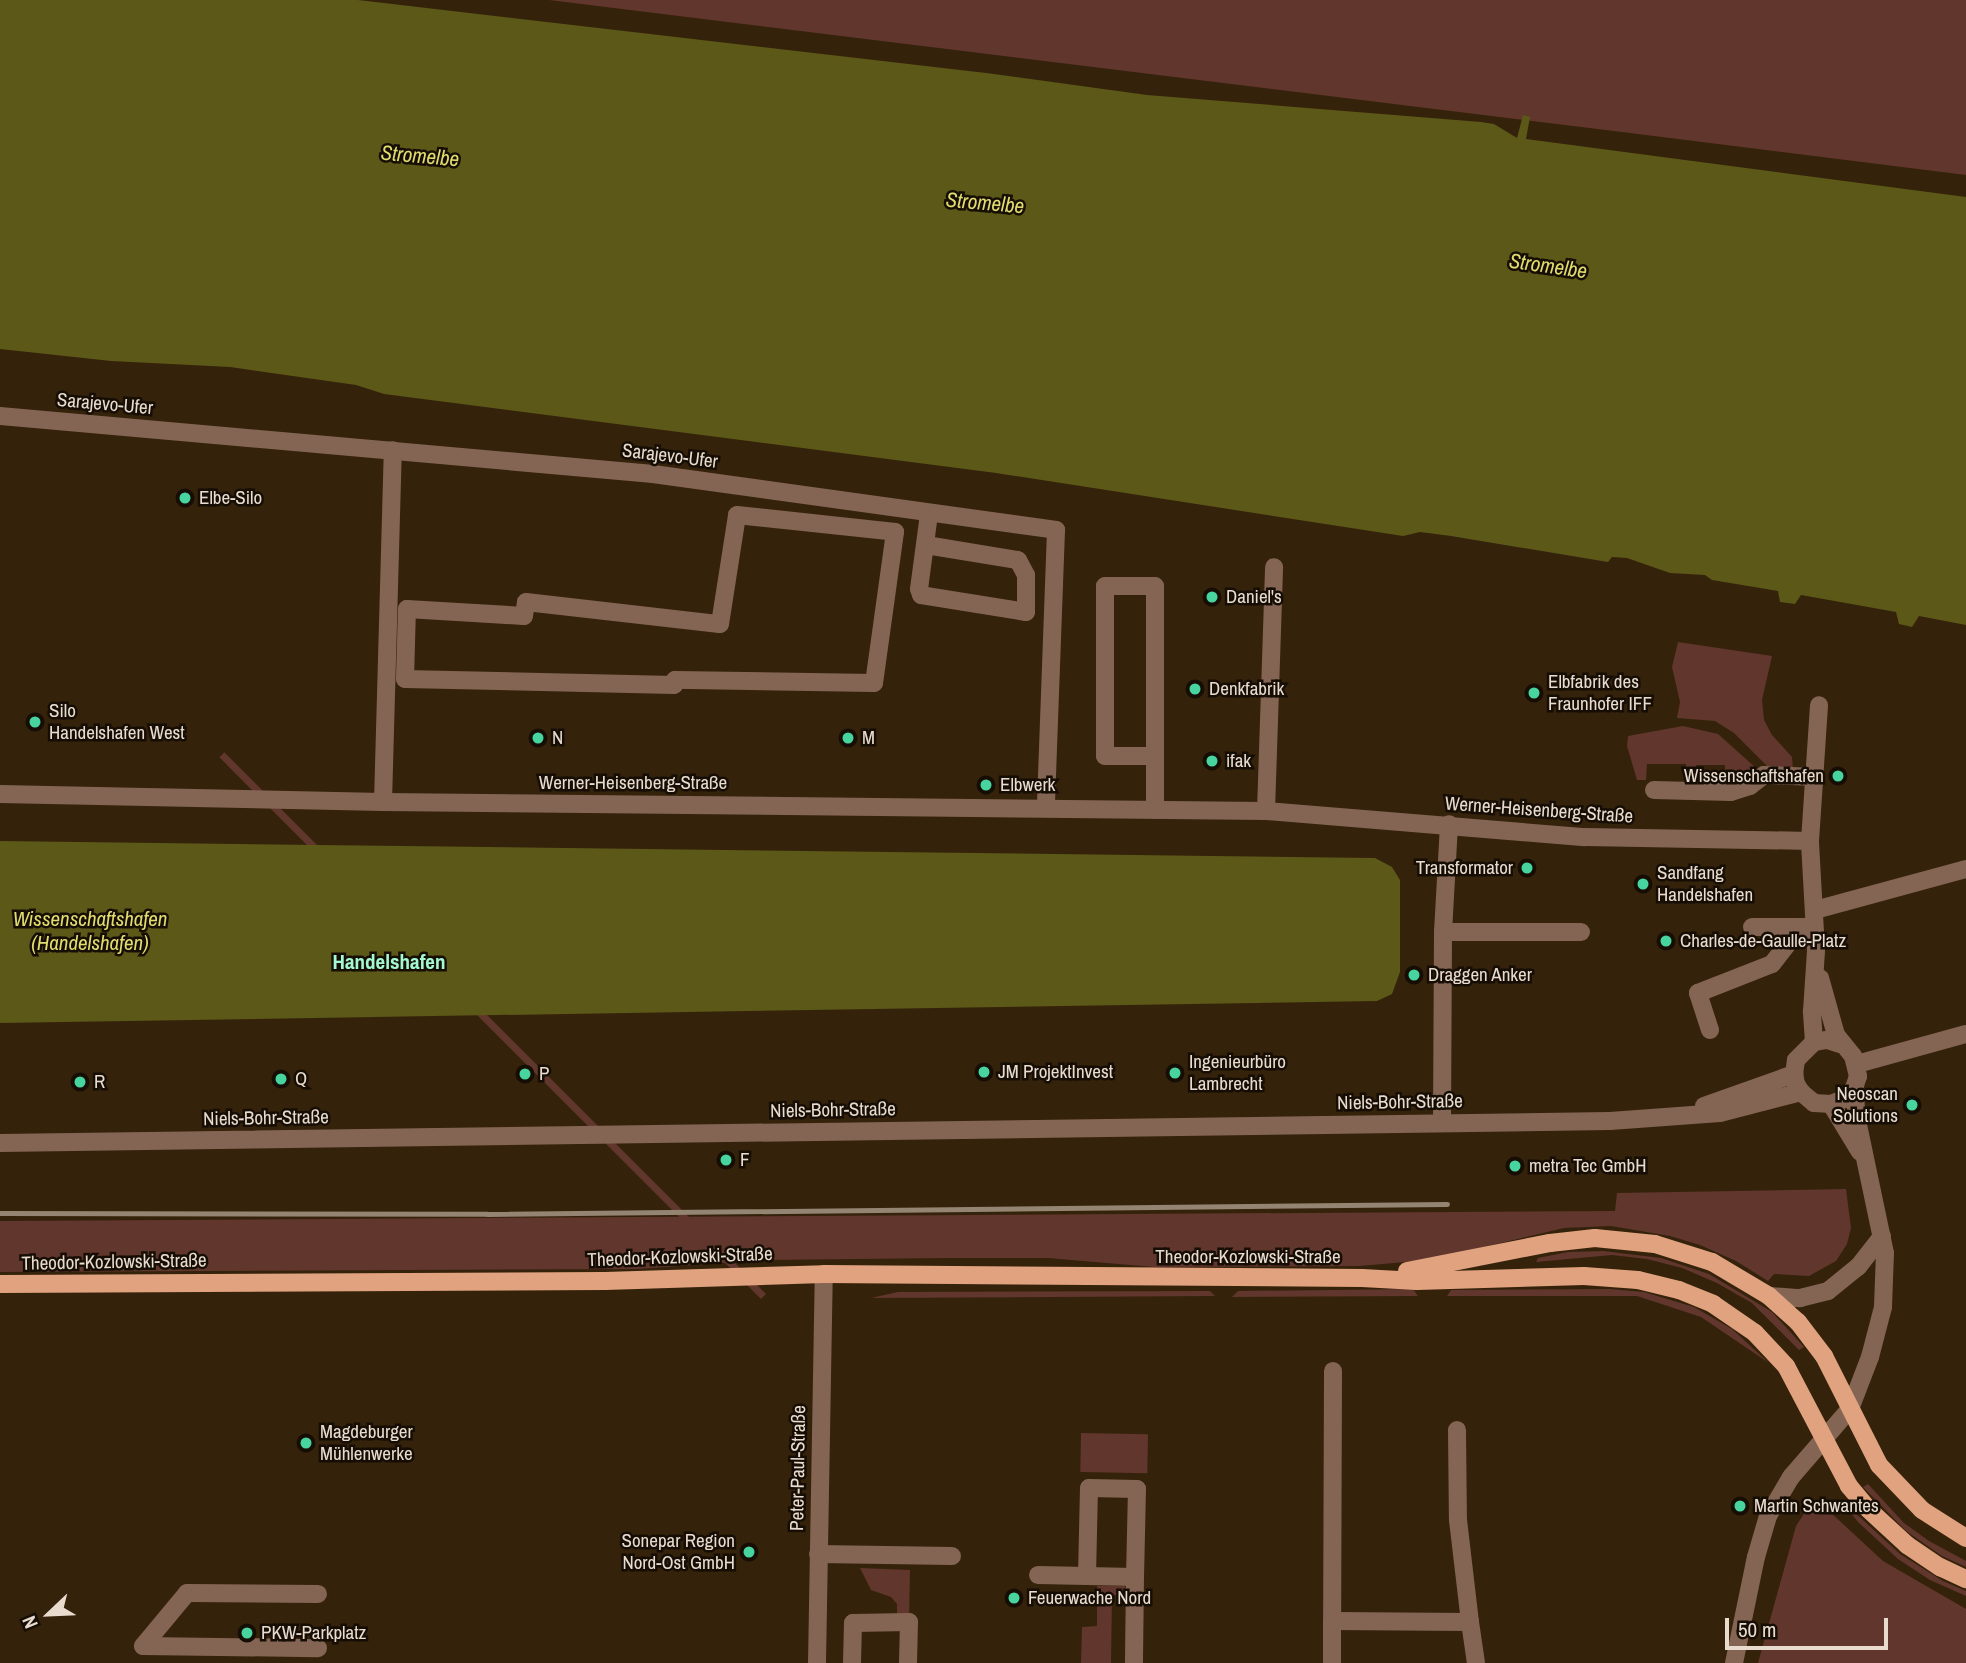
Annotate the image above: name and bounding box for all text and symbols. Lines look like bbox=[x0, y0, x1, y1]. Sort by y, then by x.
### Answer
water label: Stromelbe bbox=[380, 140, 460, 172]
water label: Stromelbe bbox=[945, 187, 1025, 219]
water label: Stromelbe bbox=[1507, 248, 1589, 284]
street label: Sarajevo-Ufer bbox=[56, 388, 154, 420]
street label: Sarajevo-Ufer bbox=[621, 439, 719, 473]
place label: Elbe-Silo bbox=[199, 487, 262, 509]
marker: Elbe-Silo bbox=[177, 490, 193, 506]
place label: Daniel's bbox=[1226, 586, 1282, 608]
marker: Daniel's bbox=[1204, 589, 1220, 605]
place label: Elbfabrik des Fraunhofer IFF bbox=[1548, 671, 1652, 715]
place label: Denkfabrik bbox=[1209, 678, 1284, 700]
marker: Denkfabrik bbox=[1187, 681, 1203, 697]
marker: Elbfabrik des Fraunhofer IFF bbox=[1526, 685, 1542, 701]
place label: Silo Handelshafen West bbox=[49, 700, 185, 744]
marker: Silo Handelshafen West bbox=[27, 714, 43, 730]
place label: N bbox=[552, 727, 563, 749]
place label: M bbox=[862, 727, 875, 749]
marker: N bbox=[530, 730, 546, 746]
marker: M bbox=[840, 730, 856, 746]
place label: ifak bbox=[1226, 750, 1251, 772]
marker: ifak bbox=[1204, 753, 1220, 769]
place label: Wissenschaftshafen bbox=[1684, 765, 1824, 787]
marker: Wissenschaftshafen bbox=[1830, 768, 1846, 784]
street label: Werner-Heisenberg-Straße bbox=[539, 772, 727, 794]
place label: Elbwerk bbox=[1000, 774, 1055, 796]
marker: Elbwerk bbox=[978, 777, 994, 793]
street label: Werner-Heisenberg-Straße bbox=[1444, 792, 1634, 828]
place label: Transformator bbox=[1416, 857, 1513, 879]
marker: Transformator bbox=[1519, 860, 1535, 876]
place label: Sandfang Handelshafen bbox=[1657, 862, 1753, 906]
marker: Sandfang Handelshafen bbox=[1635, 876, 1651, 892]
water label: Wissenschaftshafen (Handelshafen) bbox=[13, 906, 167, 956]
place label: Charles-de-Gaulle-Platz bbox=[1680, 930, 1846, 952]
marker: Charles-de-Gaulle-Platz bbox=[1658, 933, 1674, 949]
district label: Handelshafen bbox=[333, 949, 445, 975]
place label: Draggen Anker bbox=[1428, 964, 1533, 986]
marker: Draggen Anker bbox=[1406, 967, 1422, 983]
place label: Ingenieurbüro Lambrecht bbox=[1189, 1051, 1286, 1095]
place label: JM ProjektInvest bbox=[998, 1061, 1113, 1083]
place label: P bbox=[539, 1063, 549, 1085]
marker: JM ProjektInvest bbox=[976, 1064, 992, 1080]
marker: Ingenieurbüro Lambrecht bbox=[1167, 1065, 1183, 1081]
marker: P bbox=[517, 1066, 533, 1082]
place label: Q bbox=[295, 1068, 307, 1090]
place label: R bbox=[94, 1071, 105, 1093]
marker: Q bbox=[273, 1071, 289, 1087]
marker: R bbox=[72, 1074, 88, 1090]
place label: Neoscan Solutions bbox=[1833, 1083, 1898, 1127]
street label: Niels-Bohr-Straße bbox=[1337, 1090, 1463, 1114]
marker: Neoscan Solutions bbox=[1904, 1097, 1920, 1113]
street label: Niels-Bohr-Straße bbox=[770, 1098, 896, 1122]
street label: Niels-Bohr-Straße bbox=[203, 1106, 329, 1130]
place label: F bbox=[740, 1149, 750, 1171]
marker: F bbox=[718, 1152, 734, 1168]
place label: metra Tec GmbH bbox=[1529, 1155, 1647, 1177]
marker: metra Tec GmbH bbox=[1507, 1158, 1523, 1174]
street label: Theodor-Kozlowski-Straße bbox=[587, 1242, 773, 1272]
street label: Theodor-Kozlowski-Straße bbox=[1155, 1246, 1341, 1268]
street label: Theodor-Kozlowski-Straße bbox=[21, 1249, 207, 1275]
street label: Peter-Paul-Straße bbox=[786, 1405, 810, 1531]
place label: Magdeburger Mühlenwerke bbox=[320, 1421, 413, 1465]
marker: Magdeburger Mühlenwerke bbox=[298, 1435, 314, 1451]
place label: Martin Schwantes bbox=[1754, 1495, 1879, 1517]
marker: Martin Schwantes bbox=[1732, 1498, 1748, 1514]
place label: Sonepar Region Nord-Ost GmbH bbox=[622, 1530, 735, 1574]
marker: Sonepar Region Nord-Ost GmbH bbox=[741, 1544, 757, 1560]
north arrow bbox=[14, 1579, 84, 1649]
place label: Feuerwache Nord bbox=[1028, 1587, 1151, 1609]
marker: Feuerwache Nord bbox=[1006, 1590, 1022, 1606]
scale bar bbox=[1728, 1604, 1891, 1648]
text: N bbox=[16, 1612, 44, 1632]
text: 50 m bbox=[1738, 1615, 1776, 1644]
place label: PKW-Parkplatz bbox=[261, 1622, 366, 1644]
marker: PKW-Parkplatz bbox=[239, 1625, 255, 1641]

